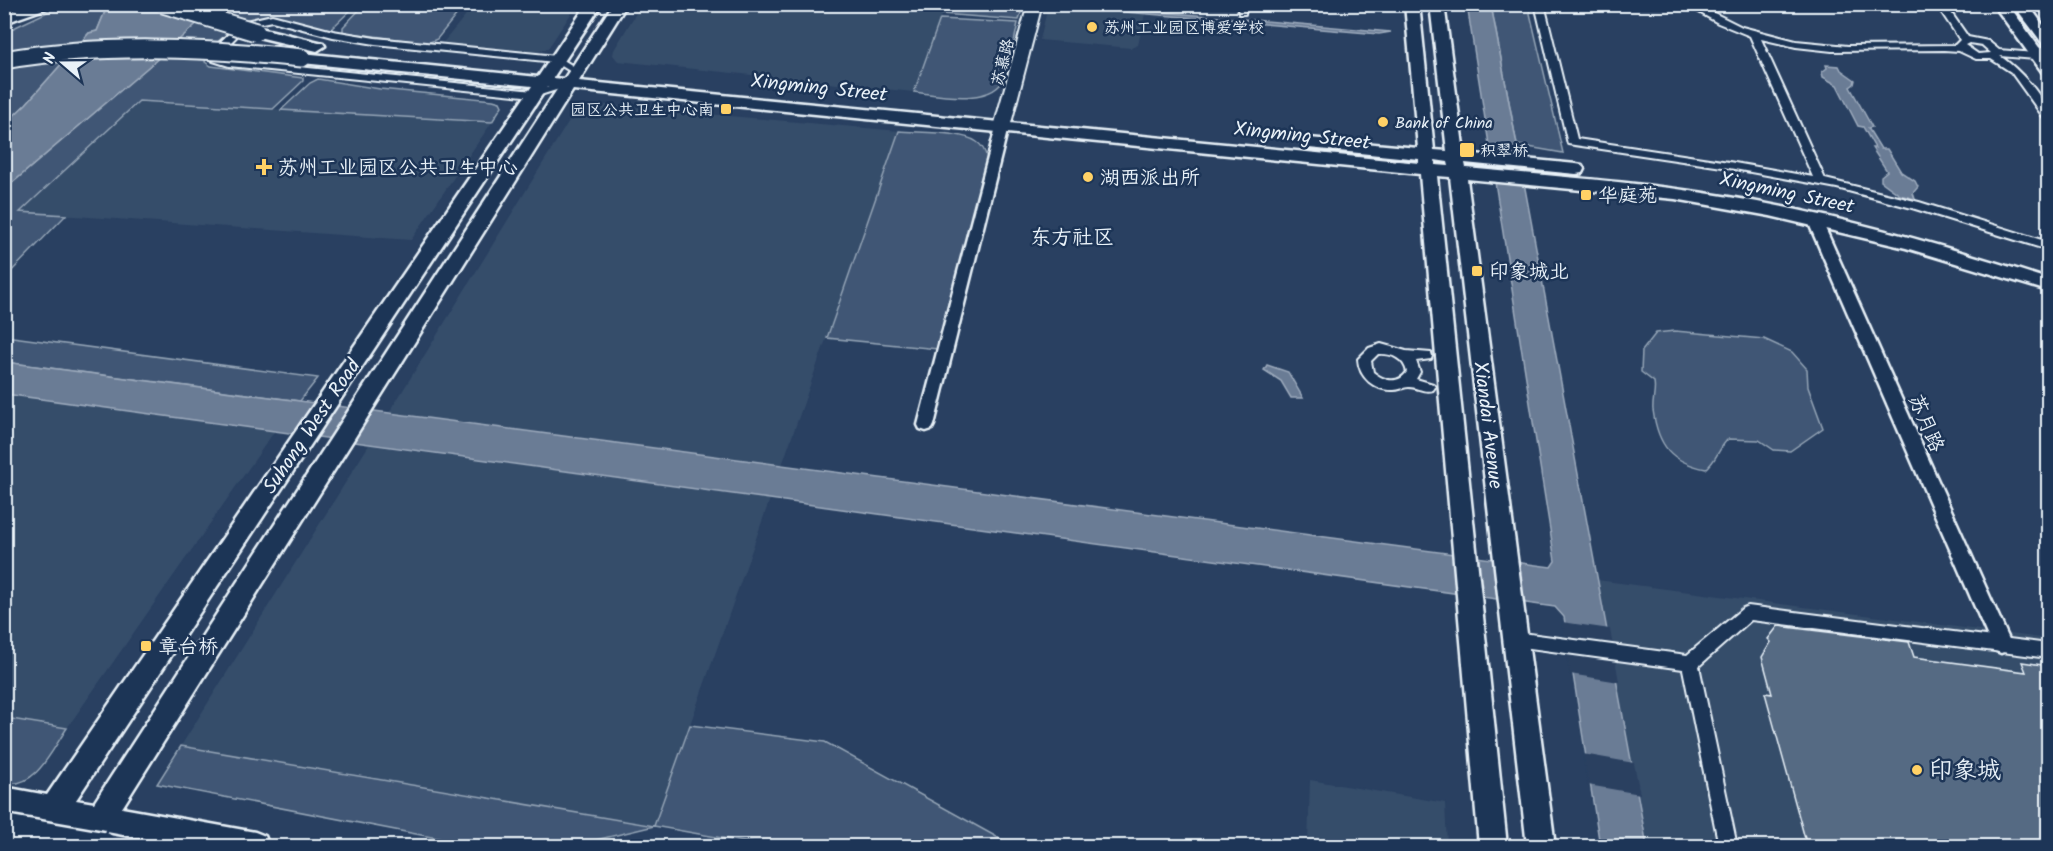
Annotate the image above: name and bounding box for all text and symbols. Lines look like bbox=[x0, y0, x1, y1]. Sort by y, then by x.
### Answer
place label: 苏州工业园区博爱学校 bbox=[1104, 16, 1264, 41]
marker: 苏州工业园区博爱学校 bbox=[1085, 20, 1099, 34]
north arrow bbox=[33, 33, 93, 93]
street label: 苏慕路 bbox=[986, 36, 1021, 89]
text: N bbox=[37, 49, 64, 67]
street label: Xingming Street bbox=[749, 66, 889, 112]
place label: 园区公共卫生中心南 bbox=[570, 98, 714, 123]
marker: 园区公共卫生中心南 bbox=[719, 102, 733, 116]
place label: Bank of China bbox=[1395, 111, 1493, 136]
street label: Xingming Street bbox=[1232, 114, 1372, 160]
marker: Bank of China bbox=[1376, 115, 1390, 129]
place label: 积翠桥 bbox=[1480, 139, 1528, 164]
marker: 积翠桥 bbox=[1458, 141, 1476, 159]
place label: 苏州工业园区公共卫生中心 bbox=[278, 153, 518, 185]
marker: 苏州工业园区公共卫生中心 bbox=[255, 158, 273, 176]
place label: 湖西派出所 bbox=[1100, 163, 1200, 195]
street label: Xingming Street bbox=[1716, 164, 1857, 224]
marker: 湖西派出所 bbox=[1081, 170, 1095, 184]
place label: 华庭苑 bbox=[1598, 181, 1658, 213]
marker: 华庭苑 bbox=[1579, 188, 1593, 202]
district label: 东方社区 bbox=[1030, 222, 1114, 255]
place label: 印象城北 bbox=[1489, 257, 1569, 289]
marker: 印象城北 bbox=[1470, 264, 1484, 278]
street label: Suhong West Road bbox=[255, 352, 370, 501]
street label: Xiandai Avenue bbox=[1463, 360, 1511, 491]
street label: 苏月路 bbox=[1899, 390, 1952, 459]
place label: 章台桥 bbox=[158, 632, 218, 664]
marker: 章台桥 bbox=[139, 639, 153, 653]
place label: 印象城 bbox=[1929, 752, 2001, 791]
marker: 印象城 bbox=[1910, 763, 1924, 777]

